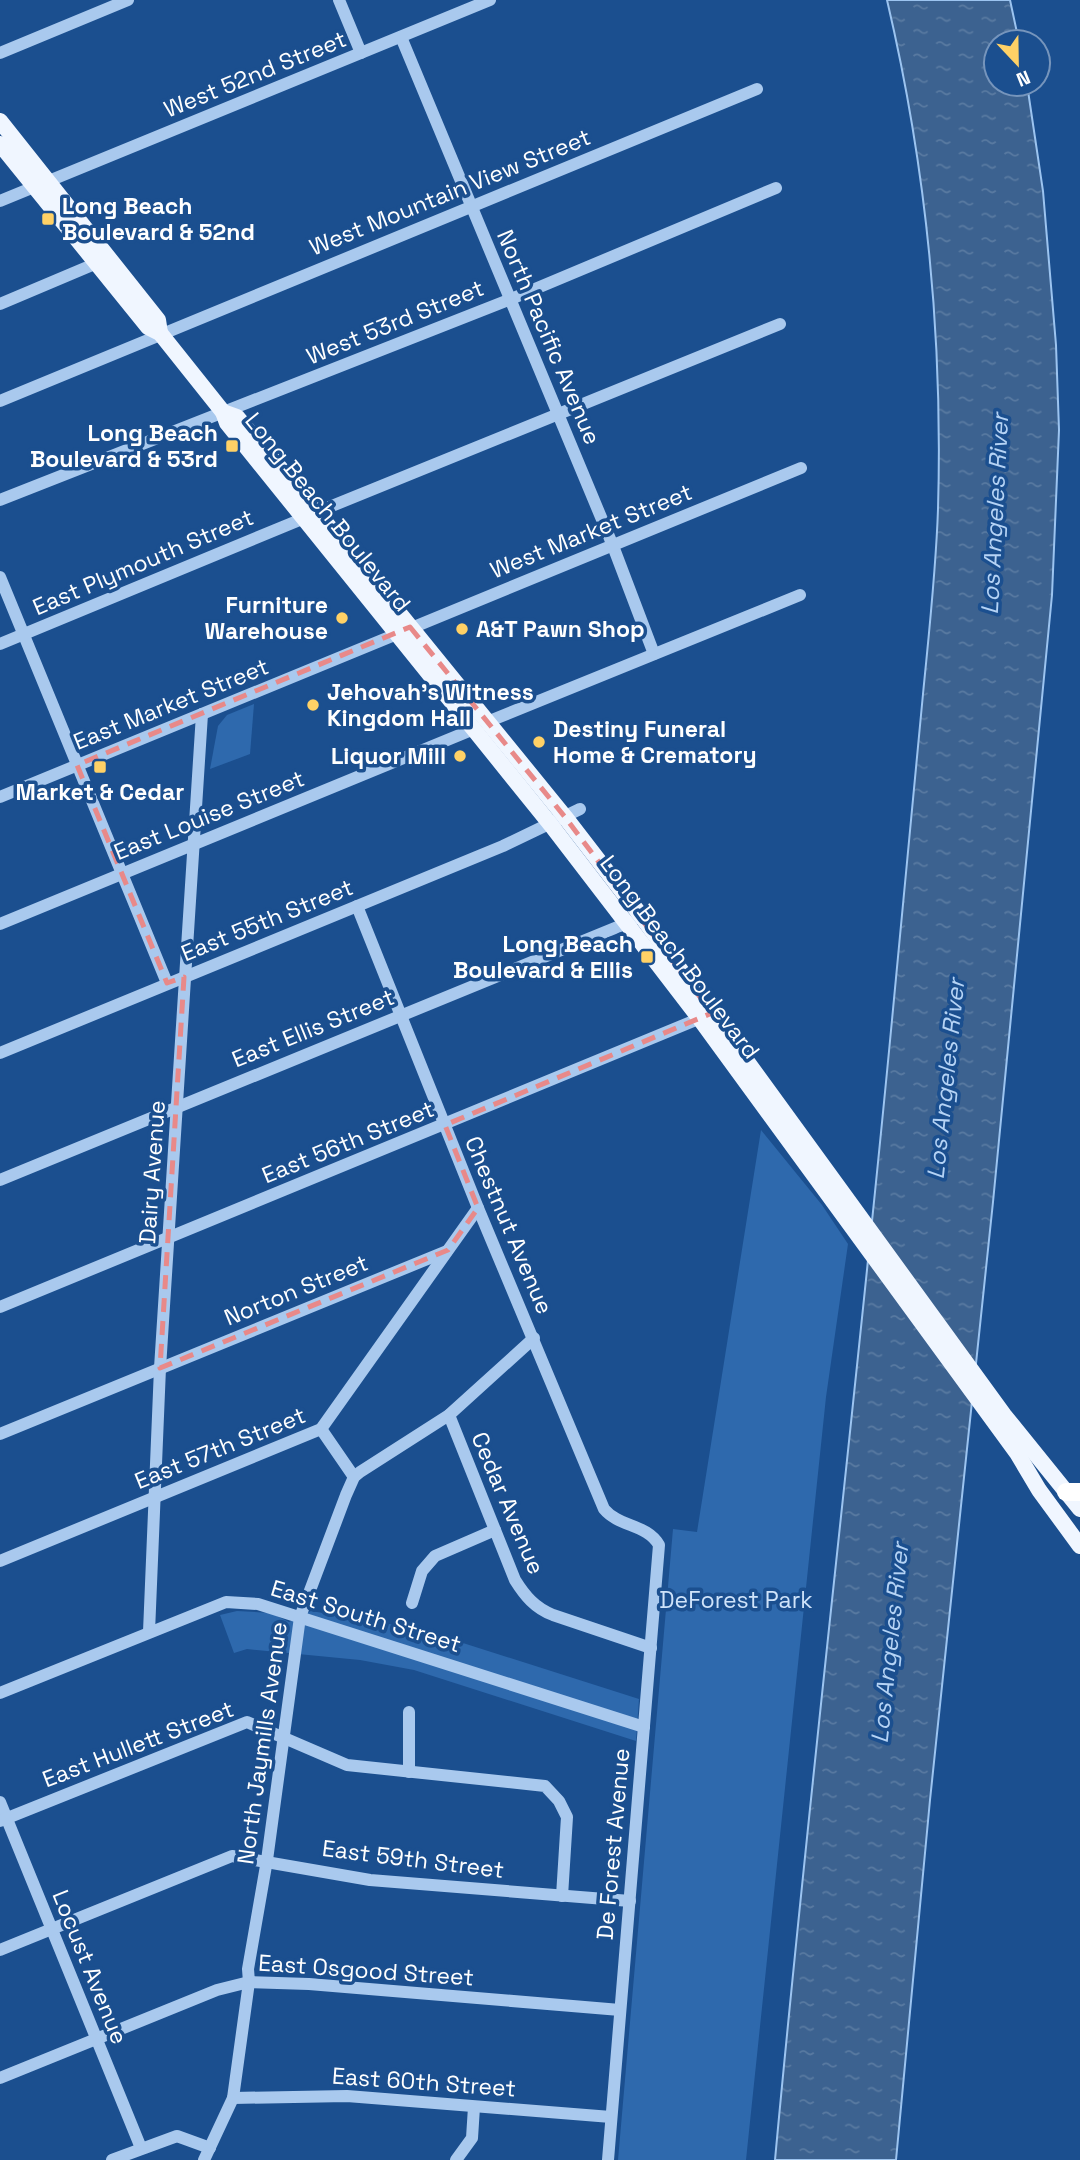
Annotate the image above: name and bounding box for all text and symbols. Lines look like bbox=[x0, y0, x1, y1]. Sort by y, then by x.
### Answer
street label: West 52nd Street bbox=[159, 24, 351, 124]
north arrow bbox=[982, 28, 1052, 98]
text: N bbox=[1013, 64, 1034, 92]
street label: West Mountain View Street bbox=[305, 122, 595, 262]
place label: Long Beach Boulevard & 52nd bbox=[62, 191, 255, 247]
marker: Long Beach Boulevard & 52nd bbox=[40, 211, 56, 227]
street label: North Pacific Avenue bbox=[490, 225, 608, 449]
street label: West 53rd Street bbox=[302, 273, 488, 371]
street label: Long Beach Boulevard bbox=[238, 406, 418, 618]
water label: Los Angeles River bbox=[974, 410, 1015, 615]
place label: Long Beach Boulevard & 53rd bbox=[30, 418, 218, 474]
marker: Long Beach Boulevard & 53rd bbox=[224, 438, 240, 454]
street label: West Market Street bbox=[486, 477, 696, 585]
street label: East Plymouth Street bbox=[28, 502, 258, 622]
place label: Furniture Warehouse bbox=[204, 590, 328, 646]
marker: Furniture Warehouse bbox=[334, 610, 350, 626]
place label: A&T Pawn Shop bbox=[476, 614, 645, 644]
marker: A&T Pawn Shop bbox=[454, 621, 470, 637]
street label: East Market Street bbox=[69, 651, 273, 757]
place label: Jehovah's Witness Kingdom Hall bbox=[327, 677, 534, 733]
marker: Jehovah's Witness Kingdom Hall bbox=[305, 697, 321, 713]
place label: Destiny Funeral Home & Crematory bbox=[553, 714, 757, 770]
marker: Destiny Funeral Home & Crematory bbox=[531, 734, 547, 750]
place label: Liquor Mill bbox=[331, 741, 446, 771]
marker: Liquor Mill bbox=[452, 748, 468, 764]
marker: Market & Cedar bbox=[92, 759, 108, 775]
street label: East Louise Street bbox=[109, 763, 309, 867]
place label: Market & Cedar bbox=[16, 777, 184, 807]
street label: Long Beach Boulevard bbox=[594, 849, 766, 1065]
street label: East 55th Street bbox=[177, 872, 357, 968]
place label: Long Beach Boulevard & Ellis bbox=[453, 929, 633, 985]
marker: Long Beach Boulevard & Ellis bbox=[639, 949, 655, 965]
water label: Los Angeles River bbox=[920, 974, 972, 1181]
street label: East Ellis Street bbox=[227, 982, 399, 1074]
street label: East 56th Street bbox=[257, 1094, 439, 1190]
street label: Dairy Avenue bbox=[132, 1099, 172, 1245]
street label: Chestnut Avenue bbox=[458, 1132, 560, 1318]
street label: Norton Street bbox=[220, 1247, 372, 1333]
street label: East 57th Street bbox=[130, 1400, 310, 1496]
street label: Cedar Avenue bbox=[465, 1427, 551, 1579]
water label: Los Angeles River bbox=[864, 1538, 916, 1745]
street label: East South Street bbox=[267, 1573, 465, 1659]
park label: DeForest Park bbox=[659, 1585, 813, 1615]
street label: North Jaymills Avenue bbox=[230, 1620, 294, 1866]
street label: East Hullett Street bbox=[38, 1694, 238, 1794]
street label: De Forest Avenue bbox=[590, 1747, 636, 1941]
street label: East 59th Street bbox=[320, 1833, 506, 1885]
street label: Locust Avenue bbox=[45, 1885, 135, 2049]
street label: East Osgood Street bbox=[257, 1947, 475, 1993]
street label: East 60th Street bbox=[331, 2061, 517, 2103]

